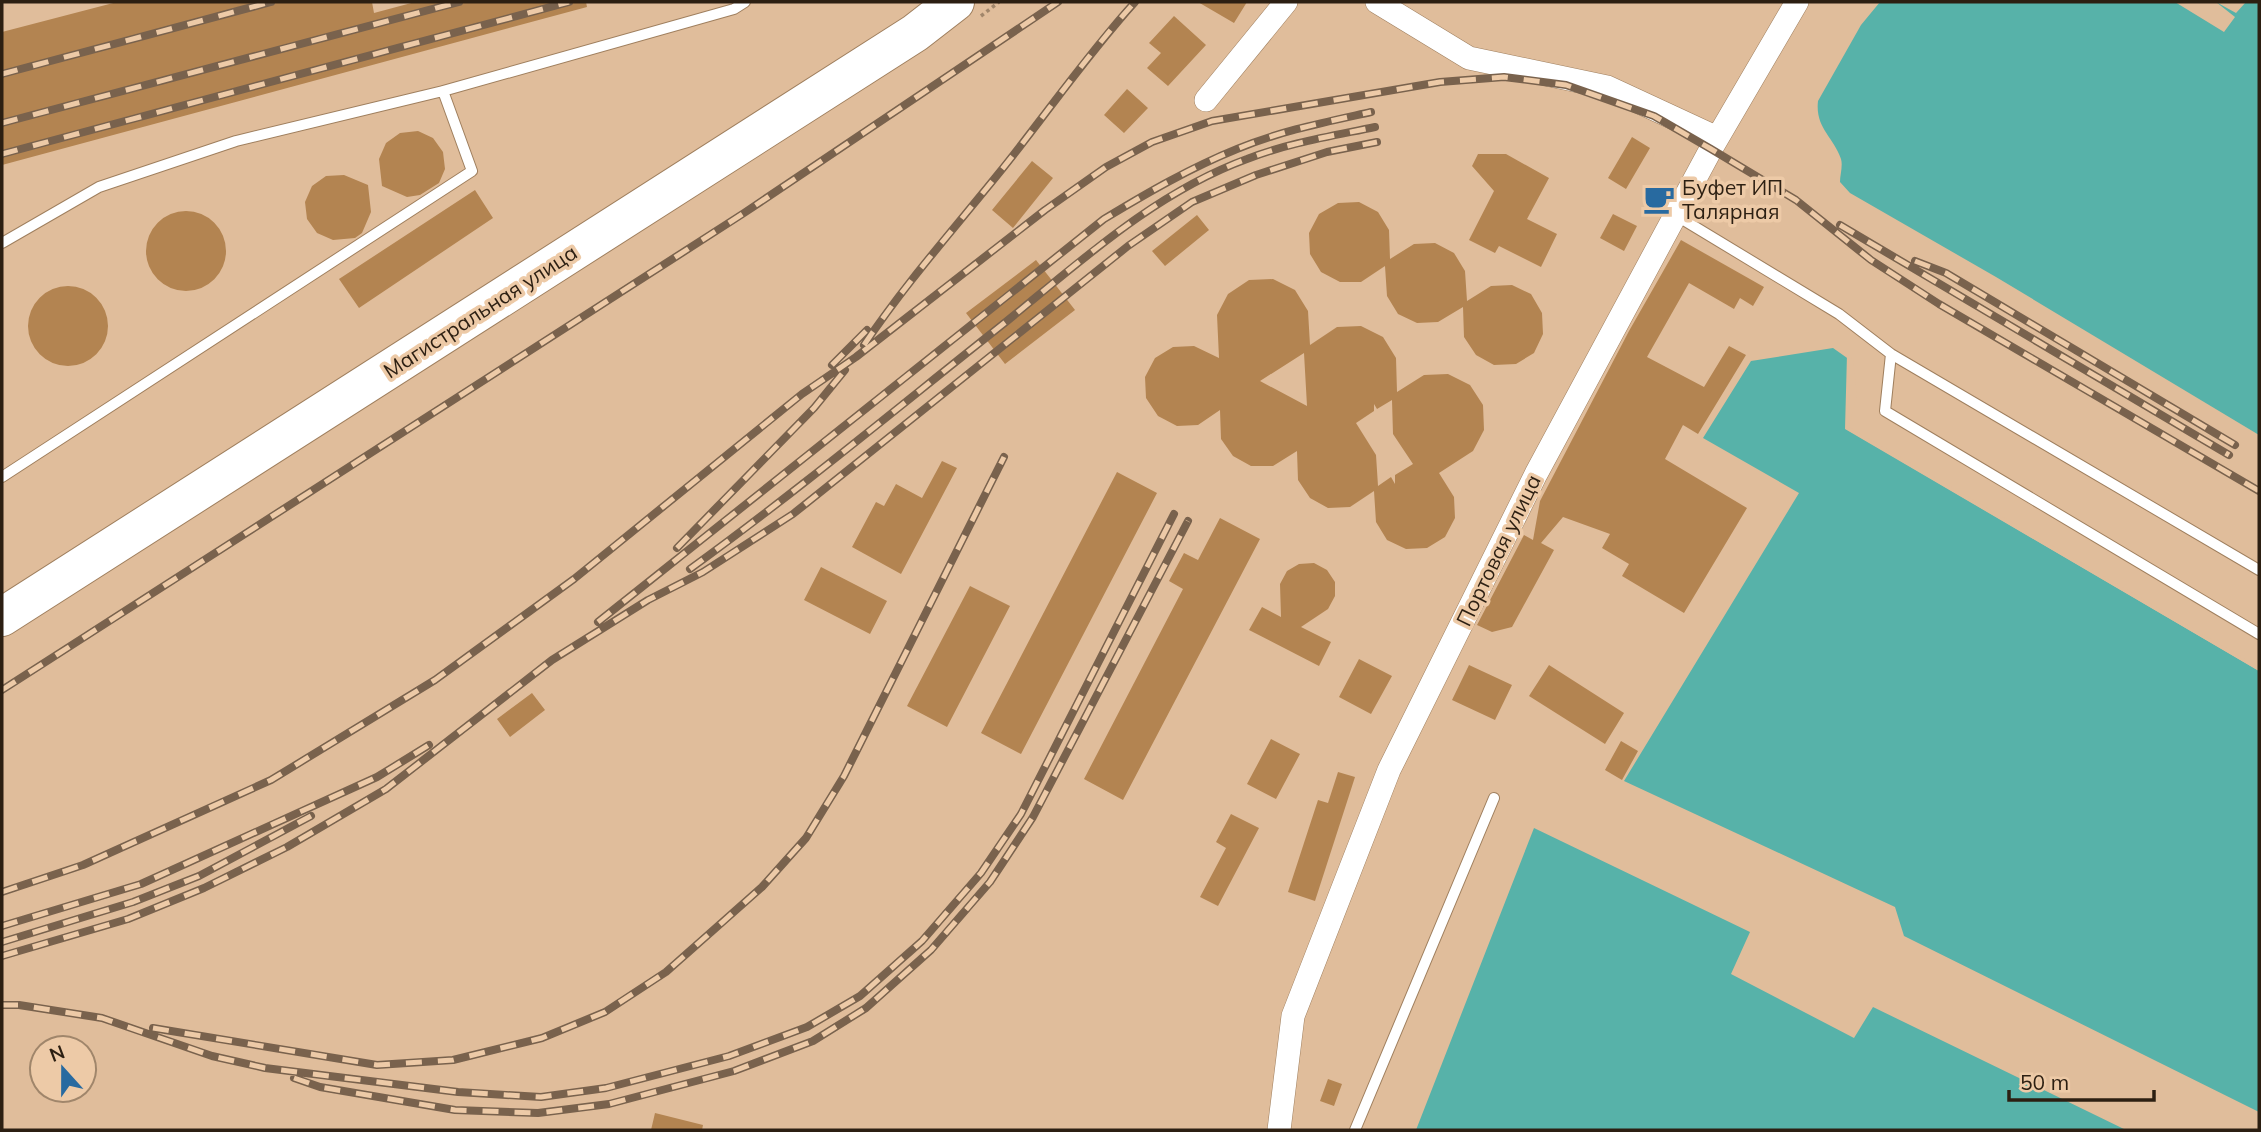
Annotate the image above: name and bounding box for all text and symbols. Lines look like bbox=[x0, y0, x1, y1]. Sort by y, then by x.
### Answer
place label: Буфет ИП Талярная bbox=[1682, 174, 1783, 224]
cafe icon: Буфет ИП Талярная bbox=[1642, 182, 1676, 216]
street label: Магистральная улица bbox=[378, 239, 582, 383]
street label: Портовая улица bbox=[1450, 470, 1546, 630]
north arrow bbox=[28, 1034, 98, 1104]
text: N bbox=[46, 1039, 68, 1067]
scale bar bbox=[2009, 1058, 2154, 1102]
text: 50 m bbox=[2020, 1069, 2069, 1095]

